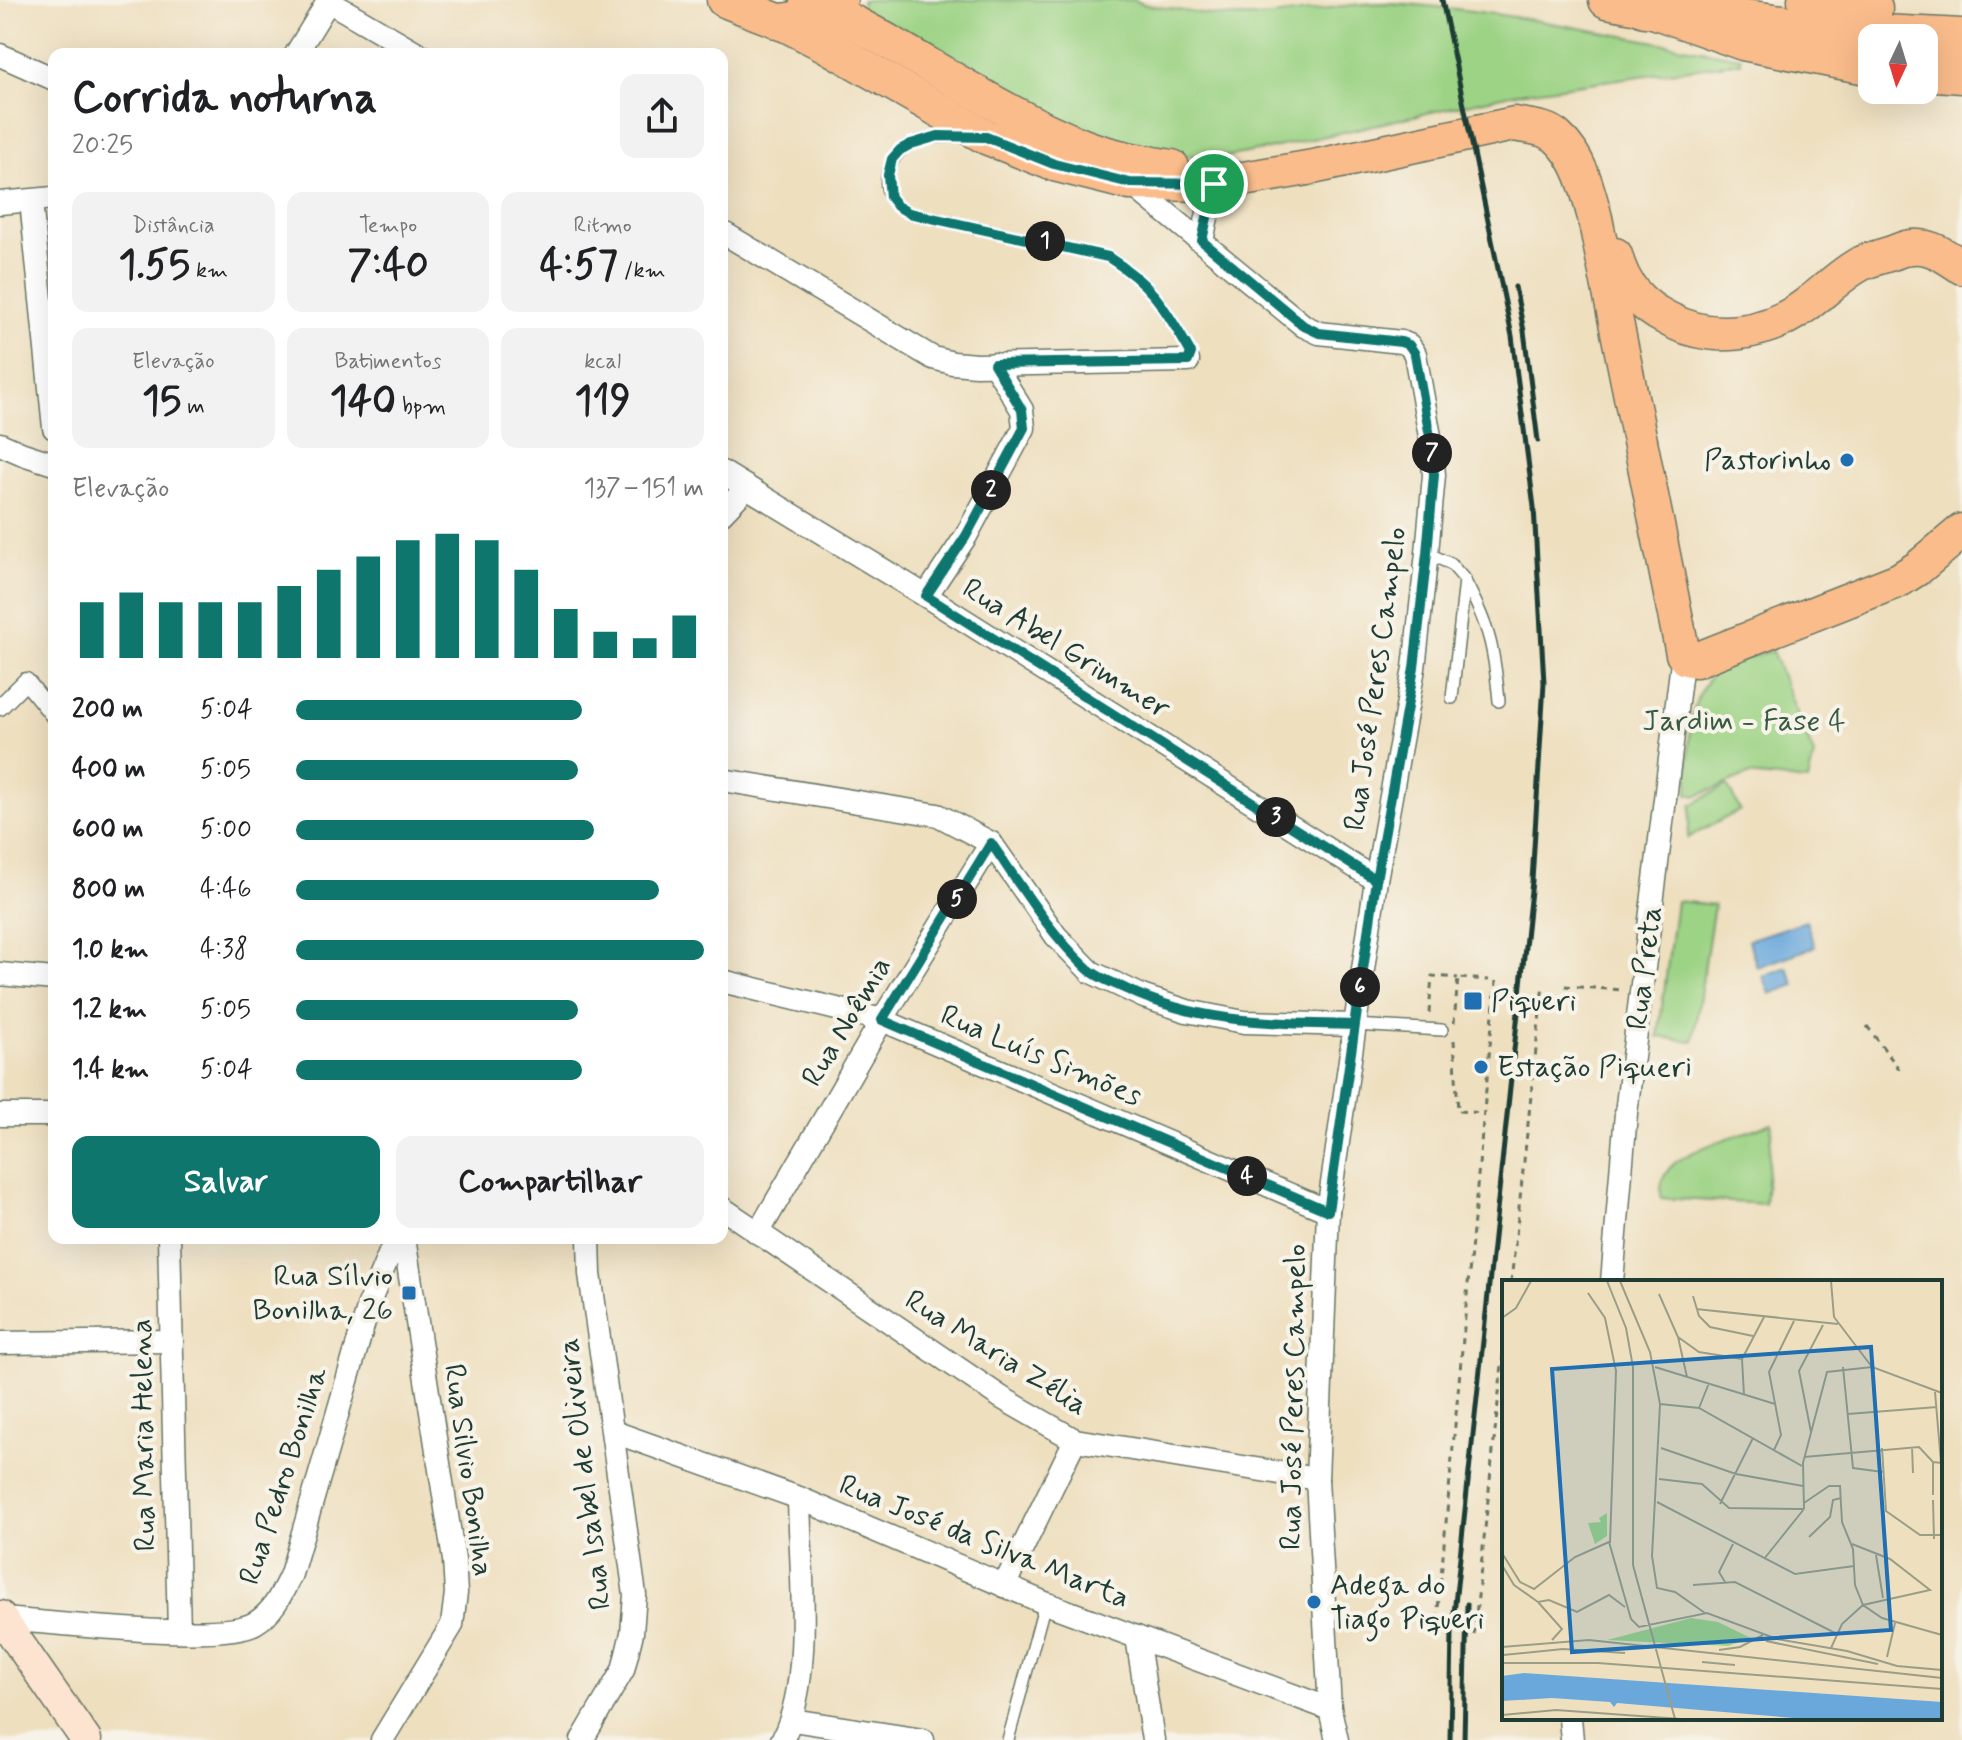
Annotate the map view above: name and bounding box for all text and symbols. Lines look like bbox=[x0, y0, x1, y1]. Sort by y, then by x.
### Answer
north arrow bbox=[1858, 24, 1938, 104]
map controls bbox=[1858, 24, 1938, 104]
text: Corrida noturna bbox=[72, 70, 377, 128]
button: share bbox=[620, 74, 704, 158]
text: 20:25 bbox=[72, 129, 133, 163]
pin bbox=[1180, 150, 1248, 218]
icon: arrive bbox=[1192, 162, 1236, 206]
text: Distância bbox=[132, 212, 215, 240]
text: Tempo bbox=[359, 212, 417, 240]
text: Ritmo bbox=[574, 212, 632, 240]
pin: 1 bbox=[1025, 221, 1065, 261]
text: 1 bbox=[1040, 227, 1050, 255]
text: 1.55 bbox=[119, 240, 190, 292]
text: 7:40 bbox=[347, 240, 429, 292]
text: 4:57 bbox=[540, 240, 618, 292]
text: km bbox=[190, 257, 228, 285]
text: /km bbox=[618, 257, 666, 285]
text: Elevação bbox=[132, 348, 215, 376]
text: Batimentos bbox=[334, 348, 441, 376]
text: kcal bbox=[584, 348, 621, 376]
text: 15 bbox=[142, 376, 181, 428]
text: 140 bbox=[330, 376, 396, 428]
text: 119 bbox=[575, 376, 631, 428]
text: m bbox=[181, 393, 205, 421]
text: bpm bbox=[396, 393, 446, 421]
pin: 7 bbox=[1412, 433, 1452, 473]
text: 7 bbox=[1425, 439, 1439, 467]
place label: Pastorinho bbox=[1704, 441, 1831, 480]
marker: Pastorinho bbox=[1838, 451, 1856, 469]
pin: 2 bbox=[971, 470, 1011, 510]
text: Elevação bbox=[72, 472, 169, 506]
text: 137–151 m bbox=[584, 472, 704, 506]
text: 2 bbox=[986, 476, 996, 504]
street label: Rua José Peres Campelo bbox=[1335, 525, 1417, 833]
street label: Rua Abel Grimmer bbox=[955, 569, 1178, 729]
text: 200 m bbox=[72, 693, 143, 727]
text: 5:04 bbox=[200, 693, 253, 727]
park label: Jardim - Fase 4 bbox=[1642, 702, 1846, 741]
text: 400 m bbox=[72, 753, 145, 787]
text: 5:05 bbox=[200, 753, 251, 787]
pin: 3 bbox=[1256, 797, 1296, 837]
text: 3 bbox=[1271, 803, 1281, 831]
text: 600 m bbox=[72, 813, 144, 847]
text: 5:00 bbox=[200, 813, 252, 847]
text: 800 m bbox=[72, 873, 145, 907]
text: 4:46 bbox=[200, 873, 252, 907]
pin: 5 bbox=[937, 879, 977, 919]
text: 5 bbox=[950, 885, 964, 913]
street label: Rua Preta bbox=[1618, 904, 1672, 1032]
text: 1.0 km bbox=[72, 933, 149, 967]
text: 4:38 bbox=[200, 933, 248, 967]
street label: Rua Noêmia bbox=[793, 950, 901, 1094]
pin: 6 bbox=[1340, 967, 1380, 1007]
text: 6 bbox=[1354, 973, 1366, 1001]
place label: Piqueri bbox=[1491, 982, 1576, 1021]
marker: Piqueri bbox=[1462, 990, 1484, 1012]
text: 1.2 km bbox=[72, 993, 147, 1027]
text: 5:05 bbox=[200, 993, 251, 1027]
street label: Rua Luís Simões bbox=[934, 996, 1148, 1116]
place label: Estação Piqueri bbox=[1497, 1048, 1692, 1087]
text: 1.4 km bbox=[72, 1053, 149, 1087]
text: 5:04 bbox=[200, 1053, 253, 1087]
marker: Estação Piqueri bbox=[1472, 1058, 1490, 1076]
button: Salvar bbox=[72, 1136, 380, 1228]
button: Compartilhar bbox=[396, 1136, 704, 1228]
pin: 4 bbox=[1227, 1156, 1267, 1196]
text: 4 bbox=[1241, 1162, 1253, 1190]
street label: Rua José Peres Campelo bbox=[1272, 1244, 1316, 1550]
place label: Rua Sílvio Bonilha, 26 bbox=[253, 1257, 393, 1330]
inset map bbox=[1502, 1280, 1942, 1720]
street label: Rua Maria Zélia bbox=[897, 1281, 1095, 1425]
marker: Rua Sílvio Bonilha, 26 bbox=[400, 1284, 418, 1302]
street label: Rua Maria Helena bbox=[122, 1318, 166, 1552]
street label: Rua Isabel de Oliveira bbox=[549, 1336, 621, 1612]
street label: Rua Pedro Bonilha bbox=[230, 1361, 338, 1590]
street label: Rua Silvio Bonilha bbox=[434, 1361, 502, 1579]
street label: Rua José da Silva Marta bbox=[833, 1466, 1135, 1618]
place label: Adega do Tiago Piqueri bbox=[1330, 1566, 1484, 1642]
marker: Adega do Tiago Piqueri bbox=[1305, 1593, 1323, 1611]

